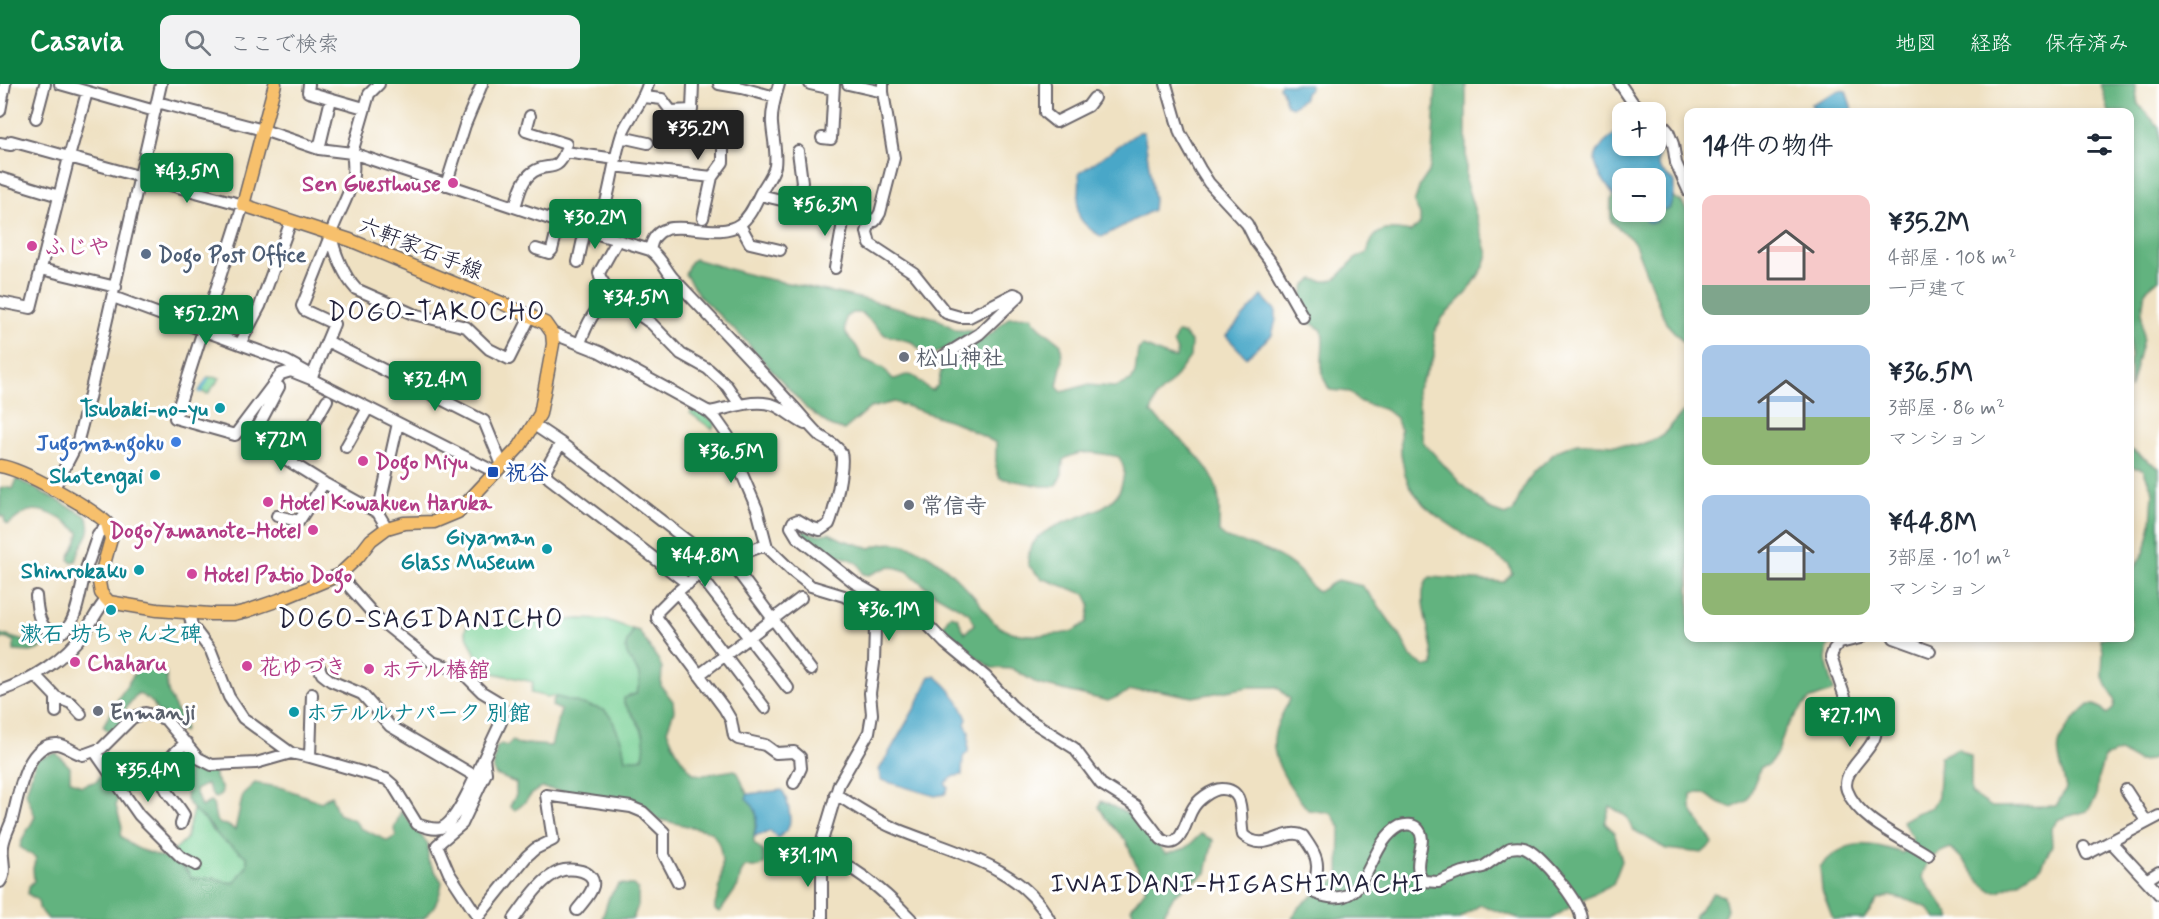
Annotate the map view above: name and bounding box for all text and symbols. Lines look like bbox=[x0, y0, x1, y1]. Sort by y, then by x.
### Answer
search box bbox=[160, 15, 580, 69]
text: Casavia bbox=[30, 24, 124, 61]
icon: search bbox=[181, 26, 214, 59]
text: 地図 bbox=[1895, 30, 1937, 58]
text: 経路 bbox=[1970, 30, 2012, 58]
text: 保存済み bbox=[2045, 30, 2129, 58]
text: ここで検索 bbox=[229, 31, 339, 59]
map controls bbox=[1612, 102, 1666, 222]
button: + bbox=[1612, 102, 1666, 156]
pin: ¥35.2M bbox=[649, 110, 747, 161]
text: ¥35.2M bbox=[667, 116, 729, 143]
icon: filters bbox=[2083, 128, 2116, 161]
text: 14件の物件 bbox=[1702, 130, 1833, 164]
pin: ¥43.5M bbox=[138, 153, 236, 204]
text: ¥43.5M bbox=[154, 159, 220, 186]
button: − bbox=[1612, 168, 1666, 222]
place label: Sen Guesthouse bbox=[302, 171, 441, 199]
marker: Sen Guesthouse bbox=[446, 176, 460, 190]
pin: ¥56.3M bbox=[776, 186, 874, 237]
text: ¥56.3M bbox=[792, 192, 858, 219]
pin: ¥30.2M bbox=[546, 199, 644, 250]
text: ¥30.2M bbox=[563, 205, 627, 232]
text: ¥35.2M bbox=[1888, 207, 1970, 241]
street label: 六軒家石手線 bbox=[354, 211, 487, 287]
icon: home bbox=[1750, 219, 1822, 291]
place label: ふじや bbox=[44, 234, 110, 262]
marker: ふじや bbox=[25, 239, 39, 253]
place label: Dogo Post Office bbox=[158, 242, 307, 274]
text: 4部屋 · 108 m² bbox=[1888, 245, 2016, 272]
marker: Dogo Post Office bbox=[139, 247, 153, 261]
text: 一戸建て bbox=[1888, 276, 1968, 303]
pin: ¥34.5M bbox=[587, 279, 685, 330]
text: ¥34.5M bbox=[603, 285, 669, 312]
pin: ¥52.2M bbox=[157, 295, 255, 346]
district label: DOGO-TAKOCHO bbox=[328, 296, 546, 330]
text: ¥52.2M bbox=[173, 301, 239, 328]
place label: 松山神社 bbox=[916, 345, 1004, 373]
marker: 松山神社 bbox=[897, 350, 911, 364]
text: ¥36.5M bbox=[1888, 357, 1973, 391]
pin: ¥32.4M bbox=[386, 361, 484, 412]
text: ¥32.4M bbox=[403, 367, 467, 394]
icon: home bbox=[1750, 369, 1822, 441]
text: 3部屋 · 86 m² bbox=[1888, 395, 2005, 422]
place label: Tsubaki-no-yu bbox=[80, 396, 208, 425]
marker: Tsubaki-no-yu bbox=[213, 401, 227, 415]
pin: ¥72M bbox=[245, 421, 317, 472]
text: マンション bbox=[1888, 426, 1987, 453]
text: ¥72M bbox=[255, 427, 307, 454]
place label: Jugomangoku bbox=[36, 430, 164, 462]
pin: ¥36.5M bbox=[682, 433, 780, 484]
marker: Jugomangoku bbox=[169, 435, 183, 449]
text: ¥36.5M bbox=[698, 439, 764, 466]
place label: Dogo Miyu bbox=[375, 449, 468, 481]
marker: Dogo Miyu bbox=[356, 454, 370, 468]
place label: 祝谷 bbox=[505, 460, 549, 488]
place label: Shotengai bbox=[49, 463, 143, 494]
marker: 祝谷 bbox=[486, 465, 500, 479]
marker: Shotengai bbox=[148, 468, 162, 482]
place label: Hotel Kowakuen Haruka bbox=[280, 490, 493, 518]
place label: 常信寺 bbox=[921, 493, 987, 521]
marker: Hotel Kowakuen Haruka bbox=[261, 495, 275, 509]
marker: 常信寺 bbox=[902, 498, 916, 512]
text: ¥44.8M bbox=[1888, 507, 1977, 541]
place label: DogoYamanote-Hotel bbox=[109, 518, 302, 550]
icon: home bbox=[1750, 519, 1822, 591]
marker: DogoYamanote-Hotel bbox=[306, 523, 320, 537]
place label: Giyaman Glass Museum bbox=[400, 524, 535, 577]
pin: ¥44.8M bbox=[656, 537, 754, 588]
marker: Giyaman Glass Museum bbox=[540, 542, 554, 556]
text: ¥44.8M bbox=[671, 543, 739, 570]
text: 3部屋 · 101 m² bbox=[1888, 545, 2011, 572]
place label: Shinrokaku bbox=[21, 558, 127, 586]
place label: Hotel Patio Dogo bbox=[204, 562, 353, 594]
marker: Shinrokaku bbox=[132, 563, 146, 577]
marker: Hotel Patio Dogo bbox=[185, 567, 199, 581]
text: マンション bbox=[1888, 576, 1987, 603]
pin: ¥36.1M bbox=[840, 591, 938, 642]
text: ¥36.1M bbox=[858, 597, 920, 624]
marker: 漱石 坊ちゃん之碑 bbox=[104, 603, 118, 617]
district label: DOGO-SAGIDANICHO bbox=[278, 603, 564, 637]
place label: 漱石 坊ちゃん之碑 bbox=[20, 621, 202, 649]
place label: Chaharu bbox=[87, 650, 167, 678]
place label: 花ゆづき bbox=[259, 654, 347, 682]
marker: Chaharu bbox=[68, 655, 82, 669]
place label: ホテル椿舘 bbox=[381, 657, 490, 685]
marker: 花ゆづき bbox=[240, 659, 254, 673]
marker: ホテル椿舘 bbox=[362, 662, 376, 676]
pin: ¥27.1M bbox=[1801, 697, 1899, 748]
place label: Enmanji bbox=[110, 699, 195, 727]
place label: ホテルルナパーク 別館 bbox=[306, 700, 531, 728]
text: ¥27.1M bbox=[1819, 703, 1881, 730]
marker: Enmanji bbox=[91, 704, 105, 718]
marker: ホテルルナパーク 別館 bbox=[287, 705, 301, 719]
pin: ¥35.4M bbox=[99, 752, 197, 803]
text: ¥35.4M bbox=[116, 758, 180, 785]
pin: ¥31.1M bbox=[759, 837, 857, 888]
text: ¥31.1M bbox=[778, 843, 838, 870]
district label: IWAIDANI-HIGASHIMACHI bbox=[1050, 868, 1426, 902]

